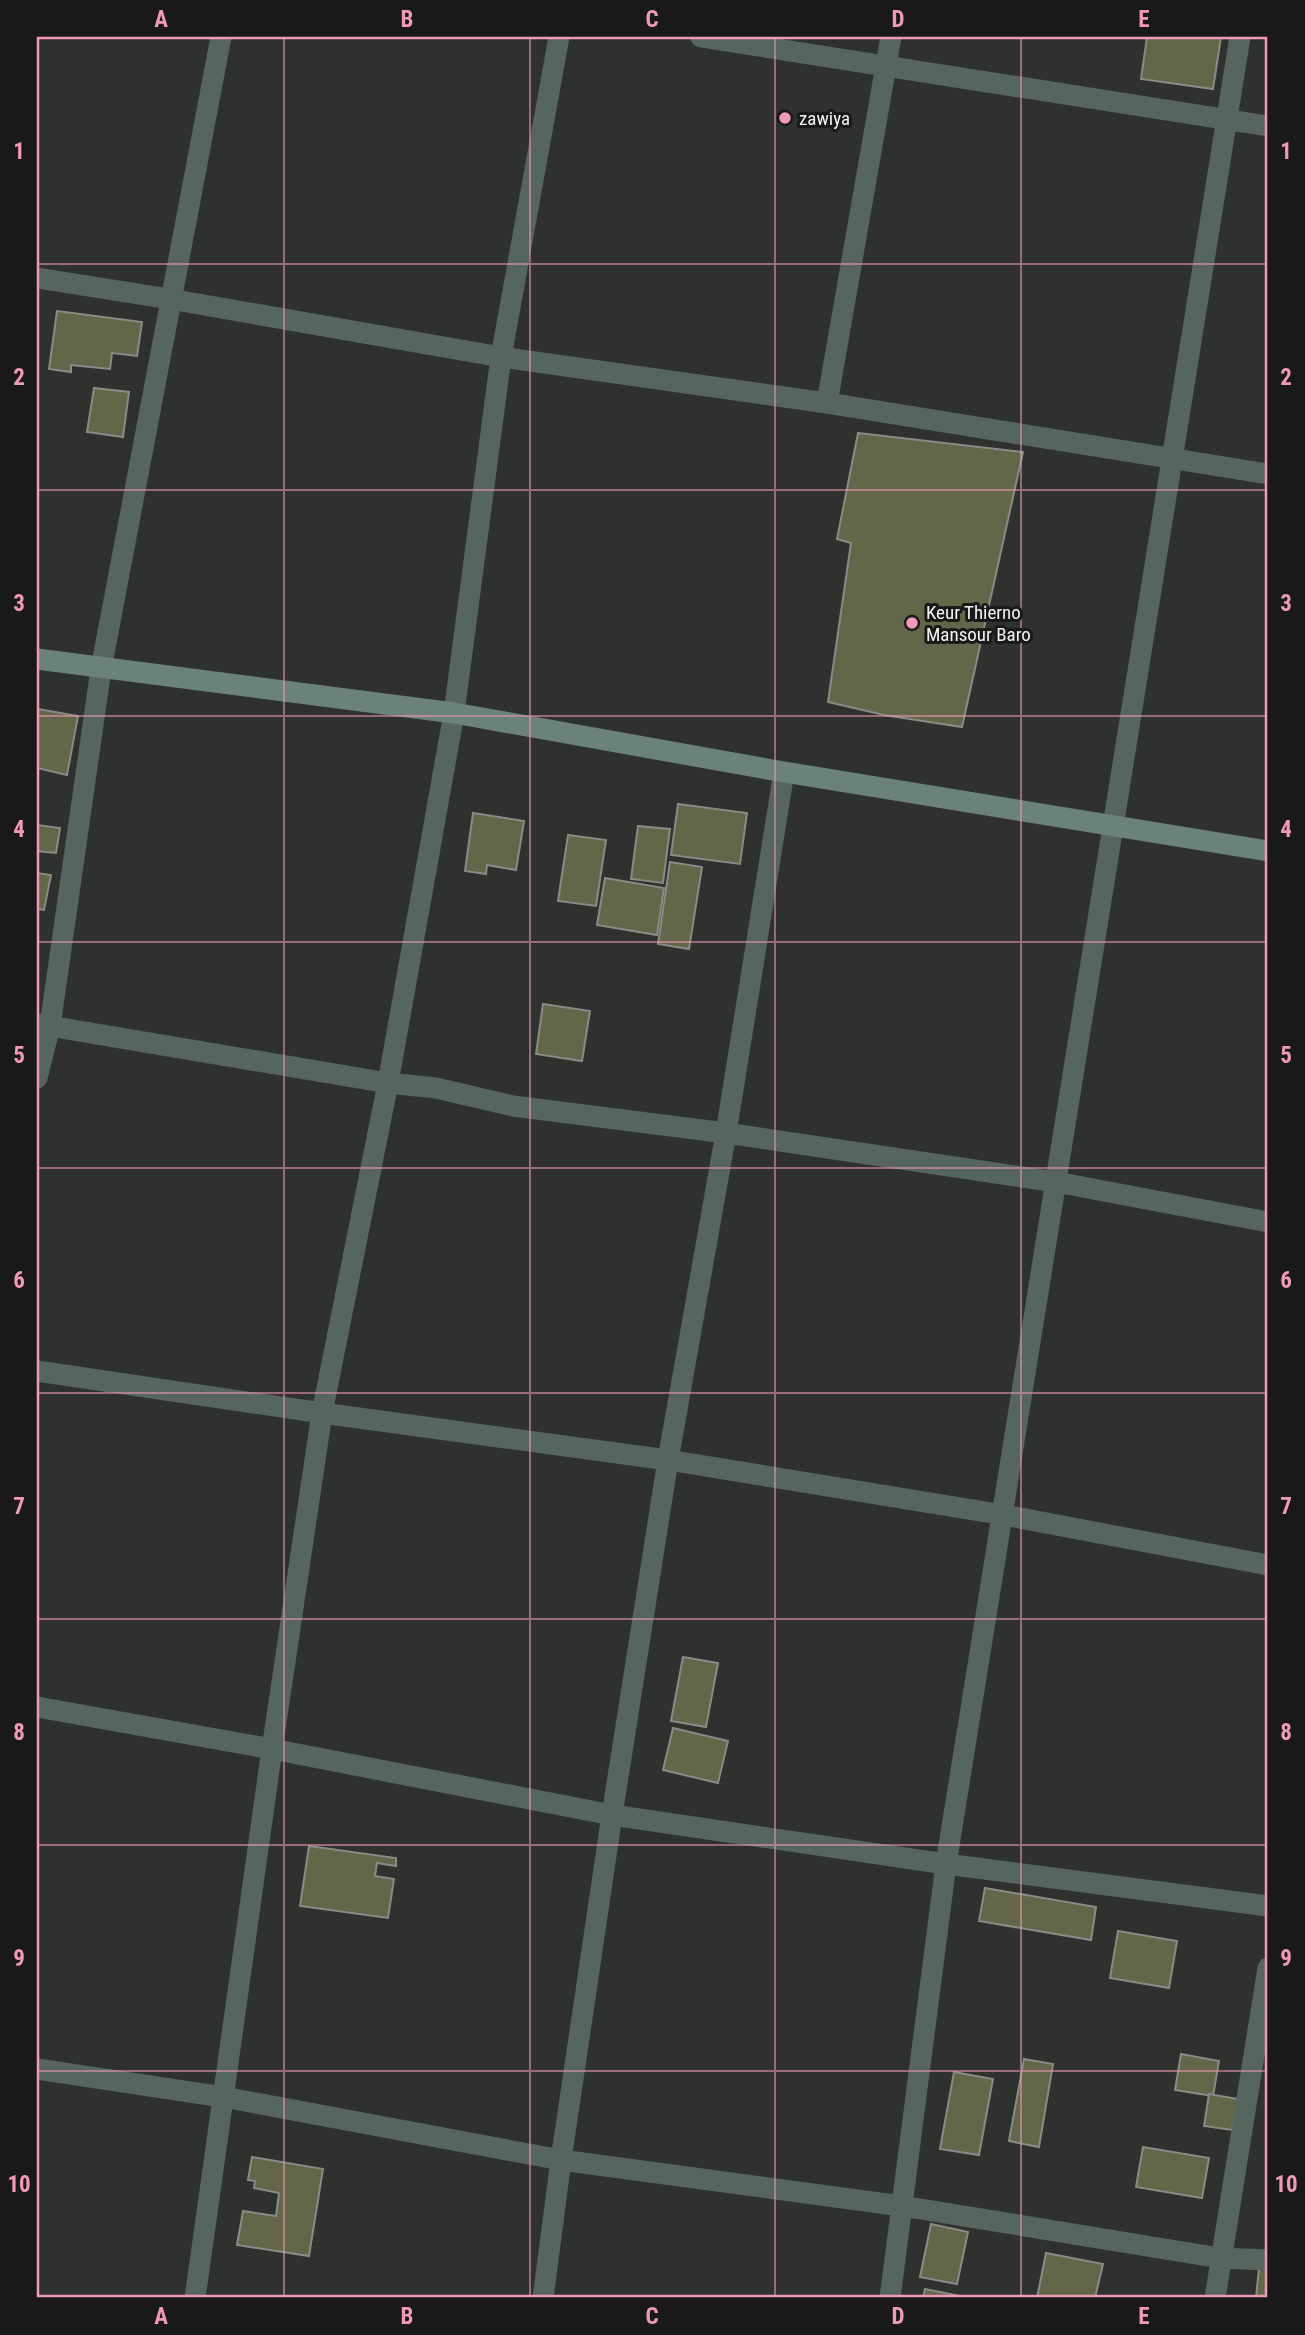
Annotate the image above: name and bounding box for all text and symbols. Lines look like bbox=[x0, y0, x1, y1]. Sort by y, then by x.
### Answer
text: A bbox=[154, 6, 168, 33]
text: B bbox=[401, 6, 413, 33]
text: C bbox=[645, 6, 659, 33]
text: D bbox=[892, 6, 905, 33]
text: E bbox=[1138, 6, 1150, 33]
place label: zawiya bbox=[799, 107, 850, 130]
marker: zawiya bbox=[777, 110, 793, 126]
text: 1 bbox=[13, 138, 25, 165]
text: 1 bbox=[1280, 138, 1292, 165]
text: 2 bbox=[13, 364, 25, 391]
text: 2 bbox=[1280, 364, 1292, 391]
text: 3 bbox=[13, 590, 25, 617]
text: 3 bbox=[1280, 590, 1292, 617]
place label: Keur Thierno Mansour Baro bbox=[926, 601, 1031, 646]
marker: Keur Thierno Mansour Baro bbox=[904, 615, 920, 631]
text: 4 bbox=[13, 816, 25, 843]
text: 4 bbox=[1280, 816, 1292, 843]
text: 5 bbox=[13, 1042, 25, 1069]
text: 5 bbox=[1280, 1042, 1292, 1069]
text: 6 bbox=[13, 1267, 25, 1294]
text: 6 bbox=[1280, 1267, 1292, 1294]
text: 7 bbox=[13, 1493, 25, 1520]
text: 7 bbox=[1280, 1493, 1292, 1520]
text: 8 bbox=[13, 1719, 25, 1746]
text: 8 bbox=[1280, 1719, 1292, 1746]
text: 9 bbox=[13, 1945, 25, 1972]
text: 9 bbox=[1280, 1945, 1292, 1972]
text: 10 bbox=[7, 2171, 31, 2198]
text: 10 bbox=[1274, 2171, 1298, 2198]
text: A bbox=[154, 2303, 168, 2330]
text: B bbox=[401, 2303, 413, 2330]
text: C bbox=[645, 2303, 659, 2330]
text: D bbox=[892, 2303, 905, 2330]
text: E bbox=[1138, 2303, 1150, 2330]

